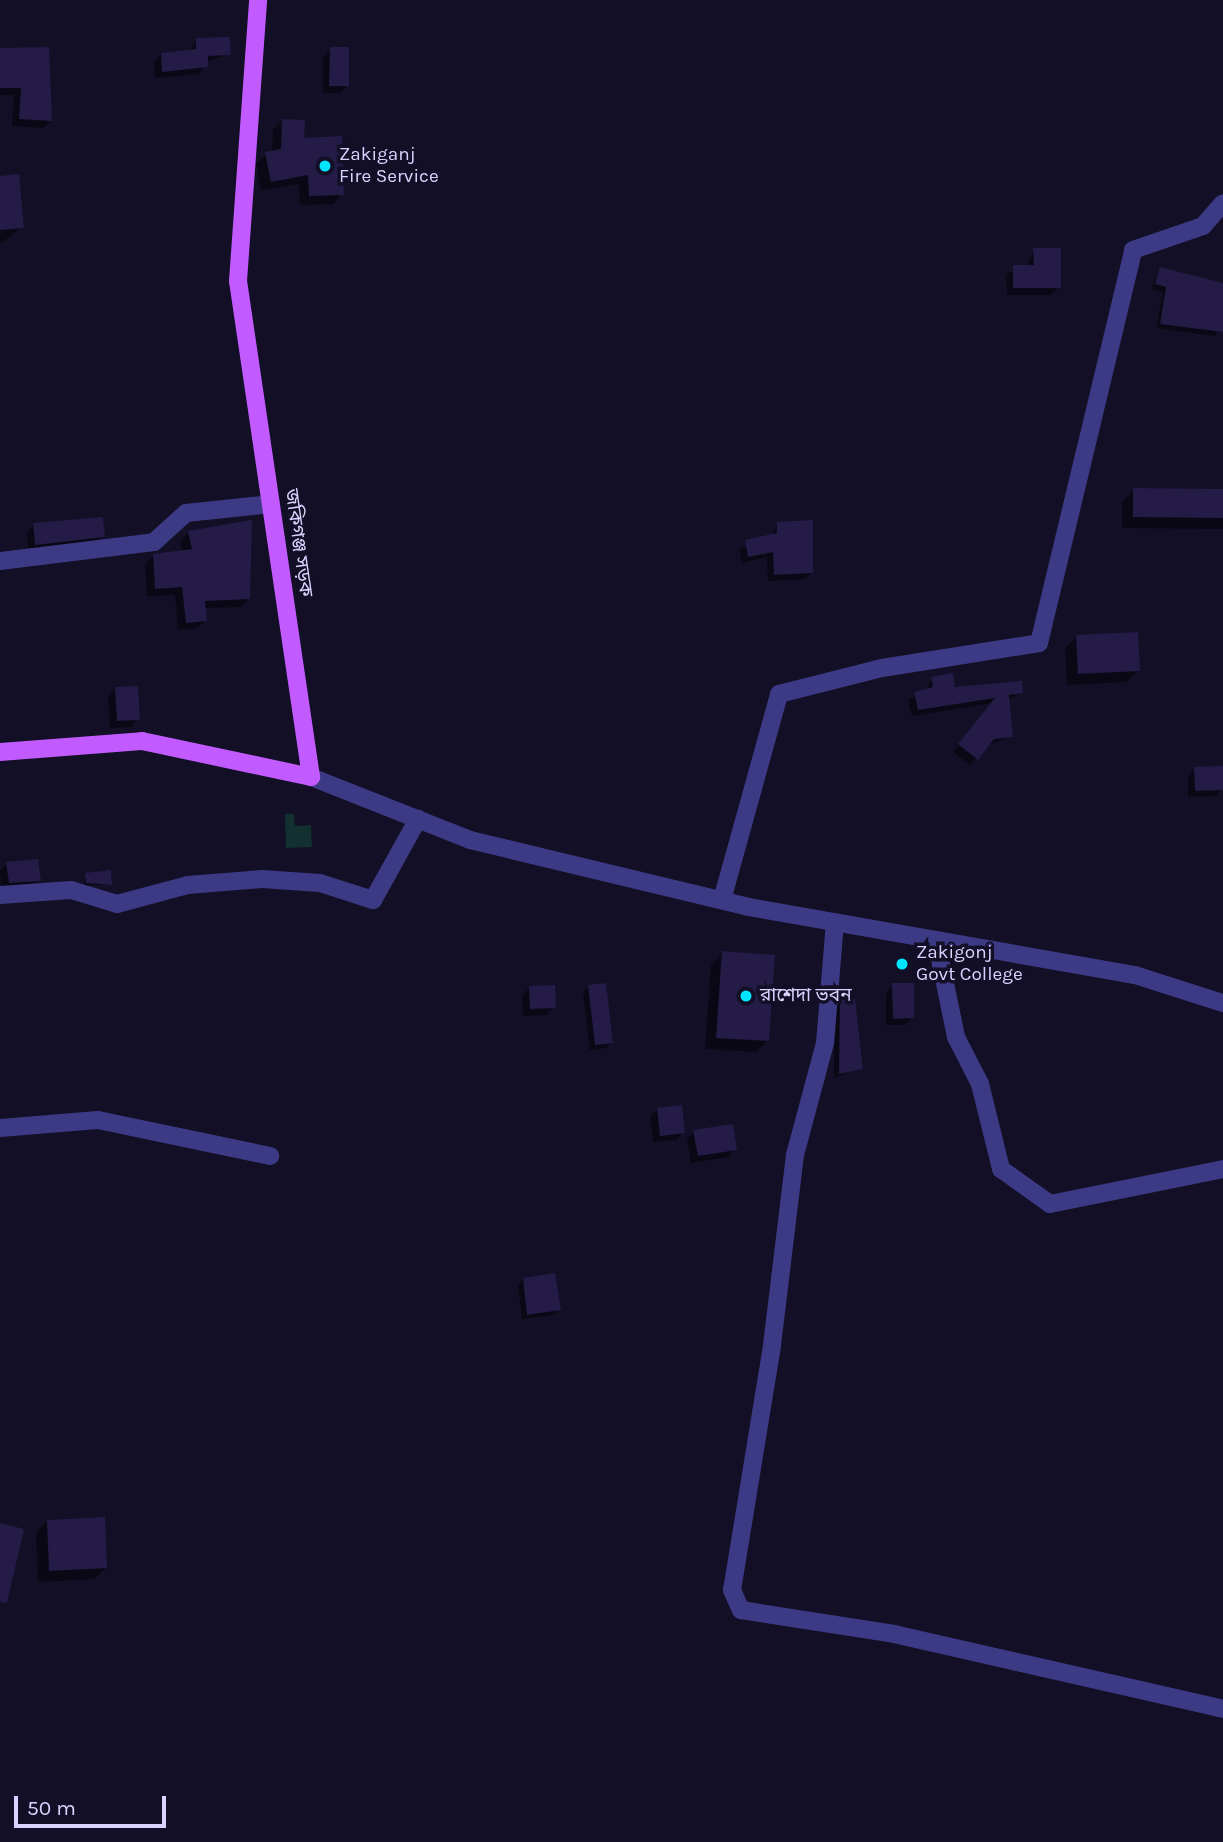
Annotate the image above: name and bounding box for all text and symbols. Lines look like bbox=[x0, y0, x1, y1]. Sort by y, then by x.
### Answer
place label: Zakiganj Fire Service bbox=[339, 144, 439, 188]
marker: Zakiganj Fire Service bbox=[317, 158, 333, 174]
street label: জকিগঞ্জ সড়ক bbox=[279, 488, 317, 598]
place label: Zakigonj Govt College bbox=[916, 942, 1023, 986]
marker: Zakigonj Govt College bbox=[894, 956, 910, 972]
place label: রাশেদা ভবন bbox=[760, 985, 852, 1007]
marker: রাশেদা ভবন bbox=[738, 988, 754, 1004]
scale bar bbox=[18, 1783, 170, 1827]
text: 50 m bbox=[27, 1796, 76, 1820]

